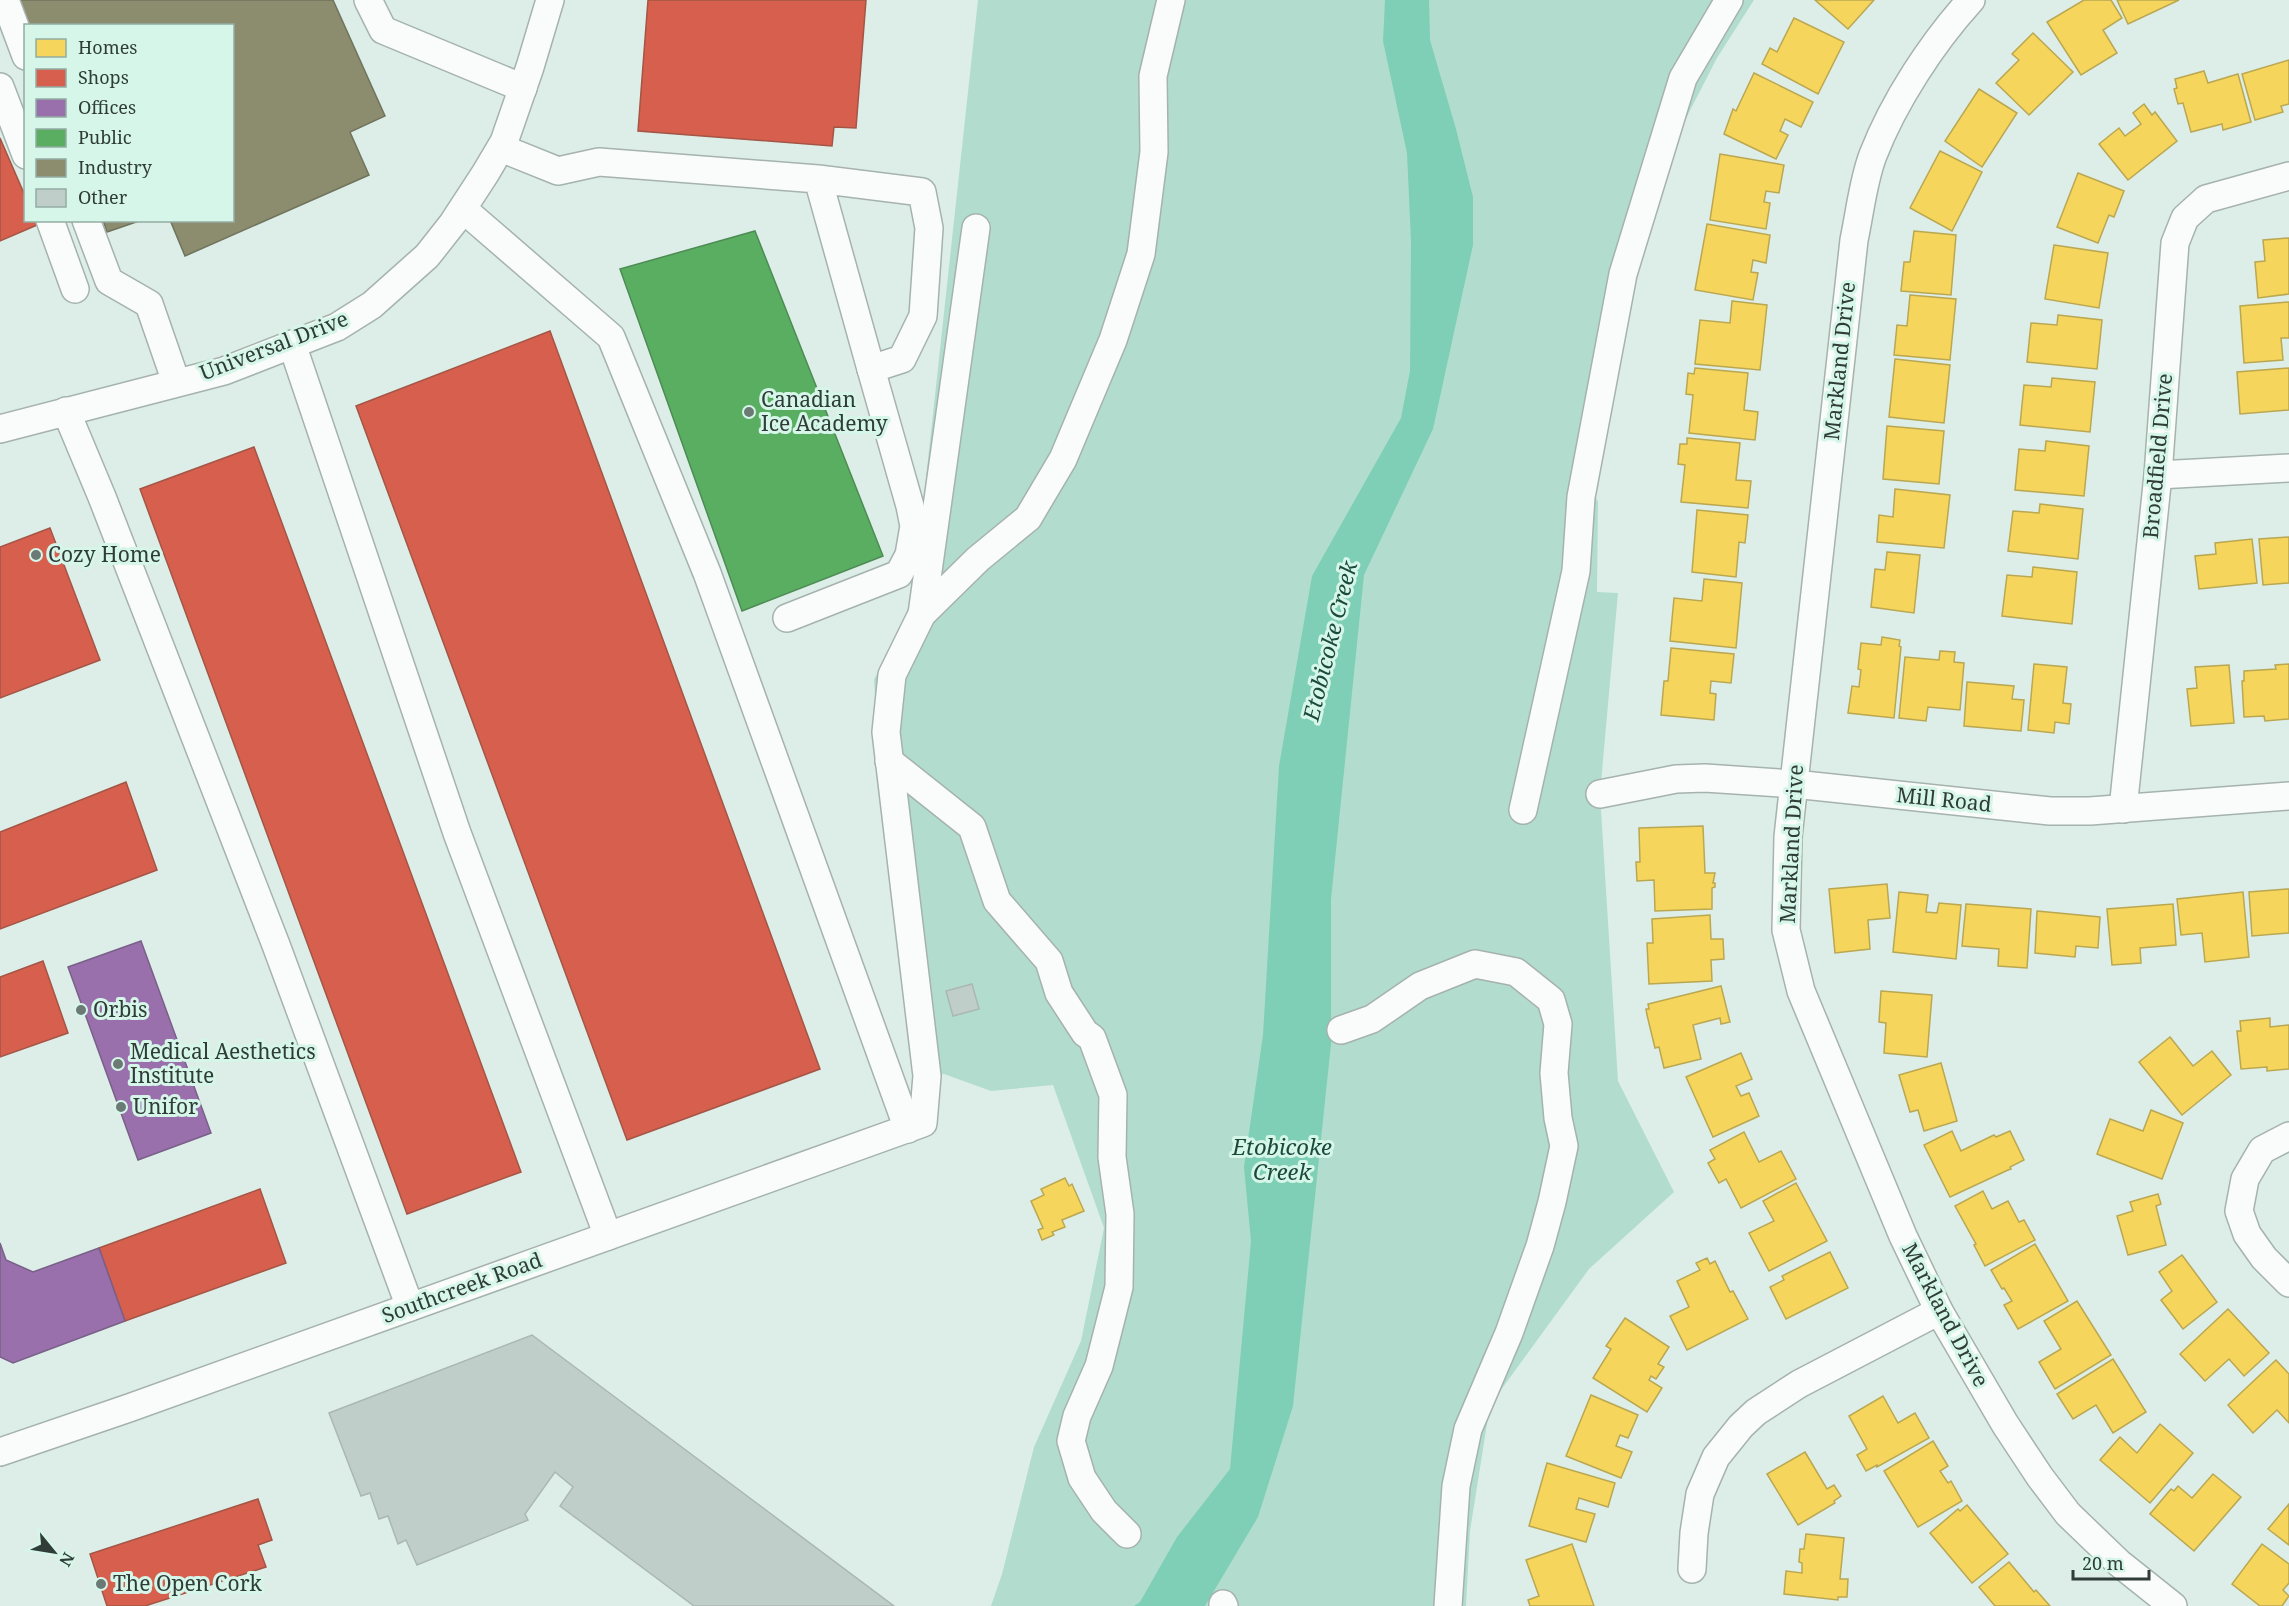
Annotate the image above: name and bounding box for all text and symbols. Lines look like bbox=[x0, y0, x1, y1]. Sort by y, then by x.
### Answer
legend bbox=[24, 24, 234, 222]
text: Homes bbox=[78, 35, 137, 59]
text: Shops bbox=[78, 65, 129, 89]
text: Offices bbox=[78, 95, 136, 119]
text: Public bbox=[78, 125, 132, 149]
text: Industry bbox=[78, 155, 153, 179]
text: Other bbox=[78, 185, 128, 209]
street label: Markland Drive bbox=[1817, 280, 1861, 442]
street label: Universal Drive bbox=[195, 304, 352, 386]
street label: Broadfield Drive bbox=[2136, 372, 2178, 540]
place label: Canadian Ice Academy bbox=[761, 385, 888, 437]
marker: Canadian Ice Academy bbox=[742, 405, 756, 419]
place label: Cozy Home bbox=[48, 540, 161, 568]
marker: Cozy Home bbox=[29, 548, 43, 562]
water label: Etobicoke Creek bbox=[1294, 556, 1364, 725]
street label: Markland Drive bbox=[1773, 764, 1809, 924]
street label: Mill Road bbox=[1895, 780, 1993, 818]
place label: Orbis bbox=[93, 995, 148, 1023]
marker: Orbis bbox=[74, 1003, 88, 1017]
place label: Medical Aesthetics Institute bbox=[130, 1037, 316, 1089]
marker: Medical Aesthetics Institute bbox=[111, 1057, 125, 1071]
place label: Unifor bbox=[133, 1092, 198, 1120]
marker: Unifor bbox=[114, 1100, 128, 1114]
water label: Etobicoke Creek bbox=[1231, 1131, 1332, 1186]
street label: Markland Drive bbox=[1896, 1238, 1996, 1391]
street label: Southcreek Road bbox=[378, 1245, 546, 1329]
north arrow bbox=[24, 1522, 84, 1582]
scale bar bbox=[2073, 1543, 2150, 1581]
text: N bbox=[54, 1549, 80, 1571]
text: 20 m bbox=[2082, 1551, 2124, 1575]
place label: The Open Cork bbox=[113, 1569, 263, 1597]
marker: The Open Cork bbox=[94, 1577, 108, 1591]

